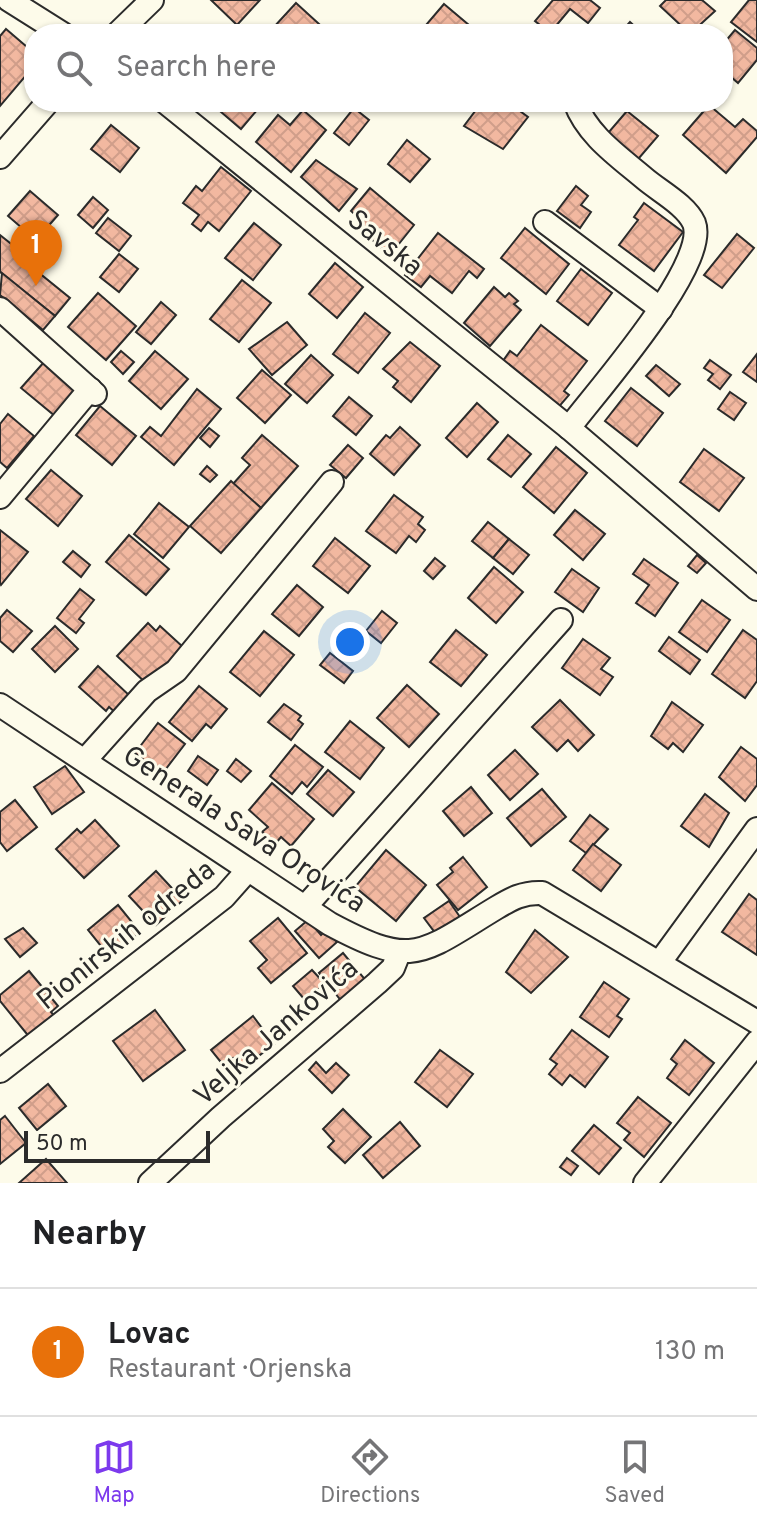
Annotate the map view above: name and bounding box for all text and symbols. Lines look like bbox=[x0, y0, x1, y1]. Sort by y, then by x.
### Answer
search box bbox=[24, 24, 733, 112]
icon: search bbox=[52, 46, 96, 90]
text: Search here bbox=[116, 50, 276, 87]
street label: Savska bbox=[339, 203, 429, 286]
pin: 1 bbox=[10, 220, 62, 286]
your location bbox=[330, 622, 370, 662]
street label: Generala Sava Orovića bbox=[115, 738, 372, 923]
street label: Pionirskih odreda bbox=[30, 853, 223, 1019]
street label: Veljka Jankovića bbox=[187, 952, 367, 1115]
scale bar bbox=[24, 1127, 210, 1163]
text: 50 m bbox=[36, 1131, 88, 1158]
text: Nearby bbox=[32, 1214, 147, 1257]
text: Lovac bbox=[108, 1317, 191, 1354]
text: 1 bbox=[53, 1336, 63, 1369]
text: 130 m bbox=[655, 1336, 725, 1369]
text: Restaurant · Orjenska bbox=[108, 1354, 352, 1387]
tab: Map bbox=[92, 1435, 136, 1510]
tab: Directions bbox=[320, 1435, 420, 1510]
tab: Saved bbox=[604, 1435, 665, 1510]

